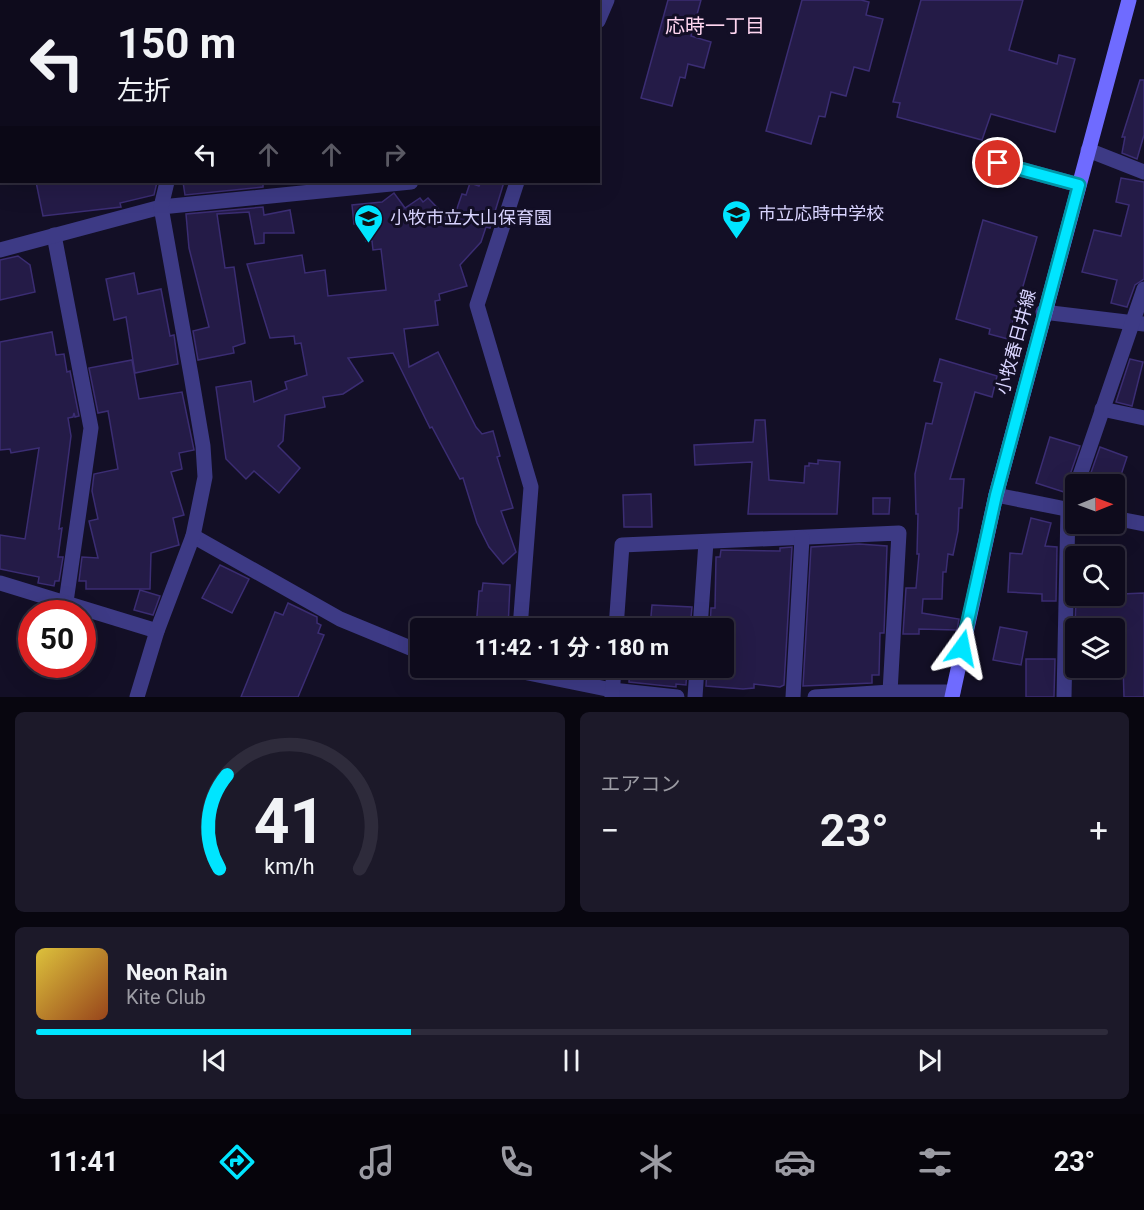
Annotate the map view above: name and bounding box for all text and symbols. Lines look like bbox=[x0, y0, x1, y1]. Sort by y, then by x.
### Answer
district label: 応時一丁目 bbox=[665, 14, 765, 38]
text: 150 m bbox=[117, 19, 236, 68]
icon: left bbox=[18, 24, 96, 102]
text: 左折 bbox=[117, 75, 171, 107]
pin bbox=[972, 137, 1023, 188]
icon: left bbox=[189, 138, 222, 171]
icon: ahead bbox=[252, 138, 285, 171]
icon: ahead bbox=[315, 138, 348, 171]
icon: right bbox=[378, 138, 411, 171]
icon: arrive bbox=[981, 146, 1014, 179]
school or university icon: 市立応時中学校 bbox=[721, 198, 753, 240]
school or university icon: 小牧市立大山保育園 bbox=[353, 202, 385, 244]
place label: 市立応時中学校 bbox=[758, 203, 884, 224]
place label: 小牧市立大山保育園 bbox=[390, 207, 552, 228]
street label: 小牧春日井線 bbox=[991, 287, 1040, 397]
north arrow bbox=[1065, 474, 1125, 534]
map controls bbox=[1065, 474, 1125, 678]
button: search bbox=[1065, 546, 1125, 606]
speed limit sign: 50 bbox=[18, 600, 96, 678]
position arrow bbox=[930, 616, 994, 680]
button: layers bbox=[1065, 618, 1125, 678]
text: 11:42 · 1 分 · 180 m bbox=[475, 635, 669, 660]
text: エアコン bbox=[601, 772, 681, 796]
text: 41 bbox=[254, 785, 326, 858]
text: 23° bbox=[820, 804, 889, 857]
text: − bbox=[601, 811, 619, 850]
text: + bbox=[1089, 811, 1108, 850]
text: km/h bbox=[265, 854, 315, 879]
text: Neon Rain bbox=[126, 960, 228, 985]
text: Kite Club bbox=[126, 985, 206, 1009]
icon: previous bbox=[198, 1044, 231, 1077]
icon: pause bbox=[555, 1044, 588, 1077]
icon: next bbox=[913, 1044, 946, 1077]
icon: directions bbox=[216, 1141, 258, 1183]
icon: music bbox=[356, 1141, 398, 1183]
icon: phone bbox=[495, 1141, 537, 1183]
icon: climate bbox=[635, 1141, 677, 1183]
icon: car bbox=[774, 1141, 816, 1183]
icon: filters bbox=[914, 1141, 956, 1183]
text: 11:41 bbox=[49, 1146, 118, 1178]
text: 23° bbox=[1054, 1146, 1095, 1178]

